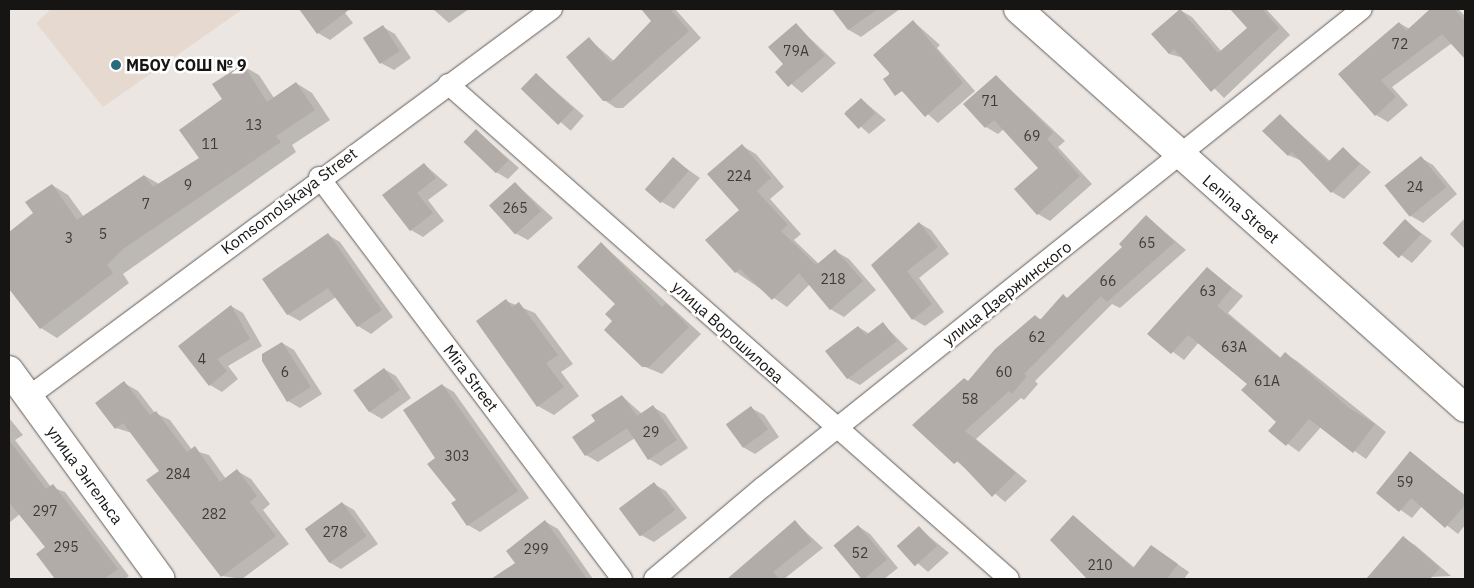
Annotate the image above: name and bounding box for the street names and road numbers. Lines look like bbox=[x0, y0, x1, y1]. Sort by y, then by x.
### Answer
street label: Komsomolskaya Street bbox=[217, 144, 361, 258]
street label: Lenina Street bbox=[1199, 171, 1283, 247]
street label: улица Дзержинского bbox=[939, 237, 1075, 349]
street label: улица Ворошилова bbox=[668, 277, 788, 387]
street label: Mira Street bbox=[440, 341, 502, 415]
street label: улица Энгельса bbox=[43, 422, 127, 528]

